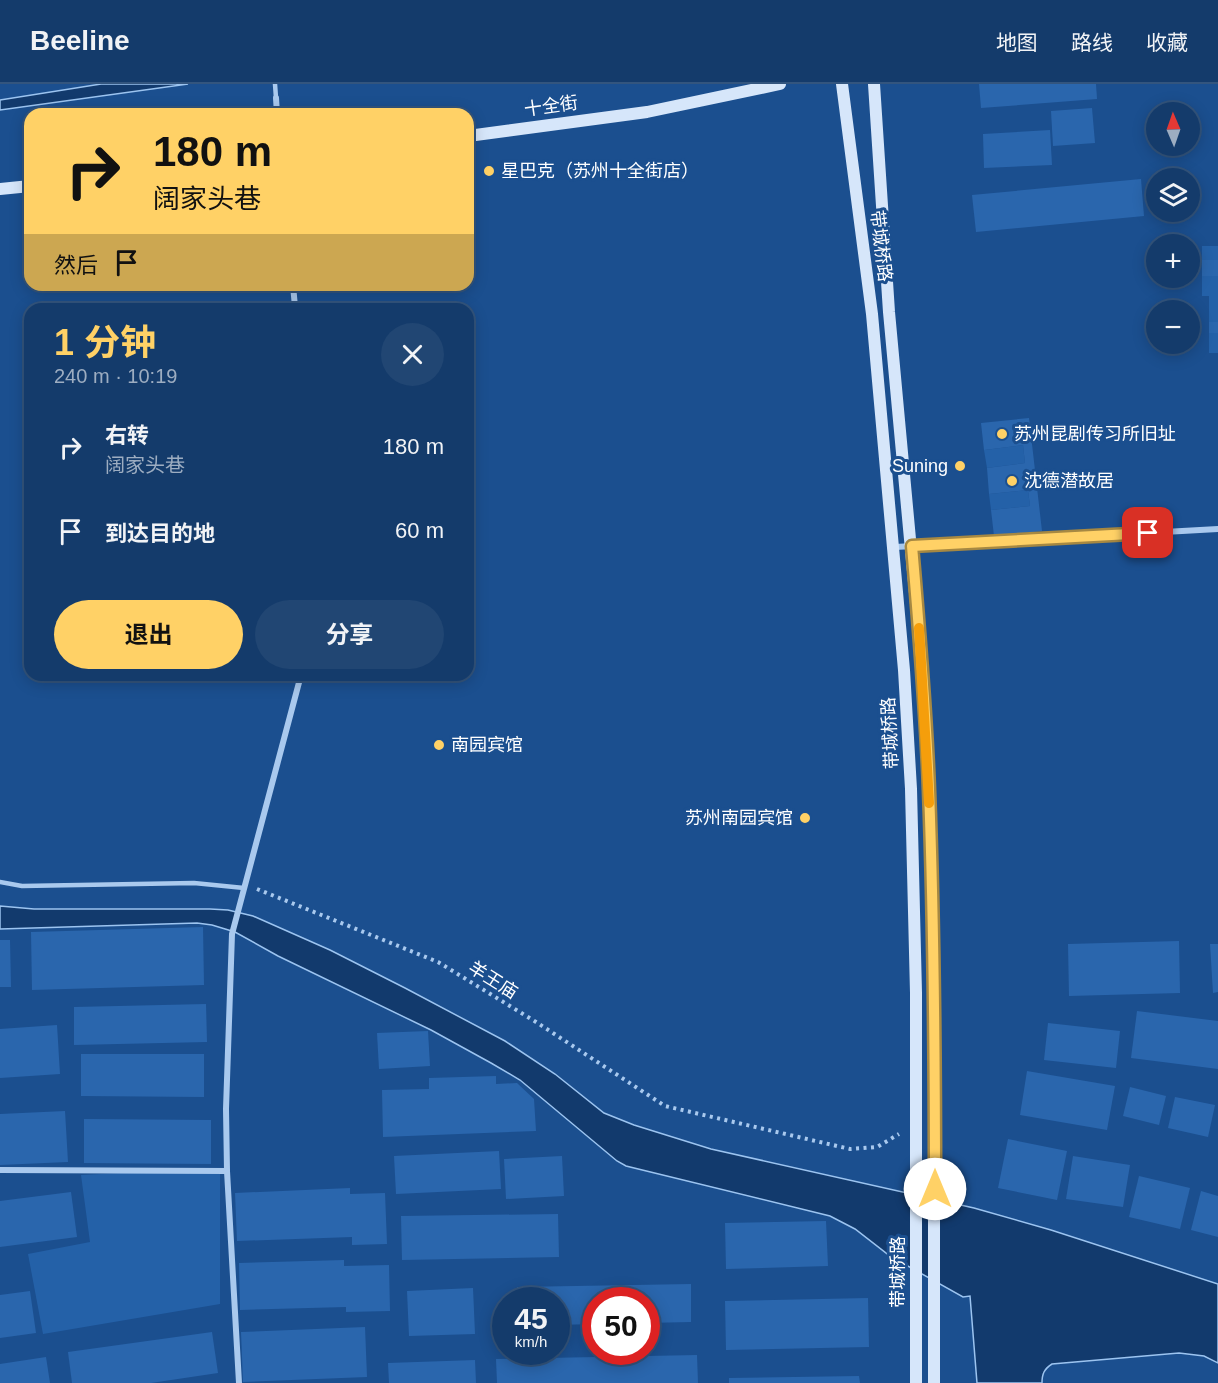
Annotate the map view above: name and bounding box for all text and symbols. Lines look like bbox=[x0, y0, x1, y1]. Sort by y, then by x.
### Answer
text: Beeline bbox=[30, 25, 130, 56]
text: 地图 bbox=[996, 31, 1038, 54]
text: 路线 bbox=[1071, 31, 1113, 54]
text: 收藏 bbox=[1146, 31, 1188, 54]
street label: 十全街 bbox=[523, 92, 579, 120]
north arrow bbox=[1146, 102, 1200, 156]
map controls bbox=[1146, 102, 1200, 354]
text: 180 m bbox=[153, 128, 272, 175]
icon: right bbox=[54, 132, 132, 210]
place label: 星巴克（苏州十全街店） bbox=[501, 161, 699, 181]
marker: 星巴克（苏州十全街店） bbox=[482, 164, 496, 178]
button: layers bbox=[1146, 168, 1200, 222]
text: 阔家头巷 bbox=[153, 184, 261, 214]
street label: 带城桥路 bbox=[867, 209, 895, 283]
button: + bbox=[1146, 234, 1200, 288]
icon: arrive bbox=[110, 246, 143, 279]
text: 然后 bbox=[54, 253, 98, 278]
button: − bbox=[1146, 300, 1200, 354]
text: 1 分钟 bbox=[54, 322, 156, 363]
button: close bbox=[381, 323, 444, 386]
text: 240 m · 10:19 bbox=[54, 365, 177, 387]
text: 右转 bbox=[105, 423, 149, 448]
place label: 苏州昆剧传习所旧址 bbox=[1014, 424, 1176, 444]
marker: 苏州昆剧传习所旧址 bbox=[995, 427, 1009, 441]
icon: right bbox=[54, 431, 87, 464]
text: 180 m bbox=[383, 434, 444, 459]
text: 阔家头巷 bbox=[105, 454, 185, 476]
place label: Suning bbox=[892, 456, 948, 476]
marker: Suning bbox=[953, 459, 967, 473]
place label: 沈德潜故居 bbox=[1024, 471, 1114, 491]
marker: 沈德潜故居 bbox=[1005, 474, 1019, 488]
pin bbox=[1122, 507, 1173, 558]
icon: arrive bbox=[54, 515, 87, 548]
icon: arrive bbox=[1131, 516, 1164, 549]
text: 60 m bbox=[395, 518, 444, 543]
text: 到达目的地 bbox=[105, 521, 215, 546]
button: 退出 bbox=[54, 600, 243, 669]
button: 分享 bbox=[255, 600, 444, 669]
street label: 带城桥路 bbox=[878, 697, 902, 769]
place label: 南园宾馆 bbox=[451, 735, 523, 755]
marker: 南园宾馆 bbox=[432, 738, 446, 752]
place label: 苏州南园宾馆 bbox=[685, 808, 793, 828]
marker: 苏州南园宾馆 bbox=[798, 811, 812, 825]
street label: 羊王庙 bbox=[465, 957, 521, 1003]
position arrow bbox=[903, 1157, 967, 1221]
street label: 带城桥路 bbox=[888, 1236, 908, 1308]
speed limit sign: 50 bbox=[582, 1287, 660, 1365]
text: 45 bbox=[514, 1302, 548, 1335]
text: km/h bbox=[515, 1333, 547, 1350]

